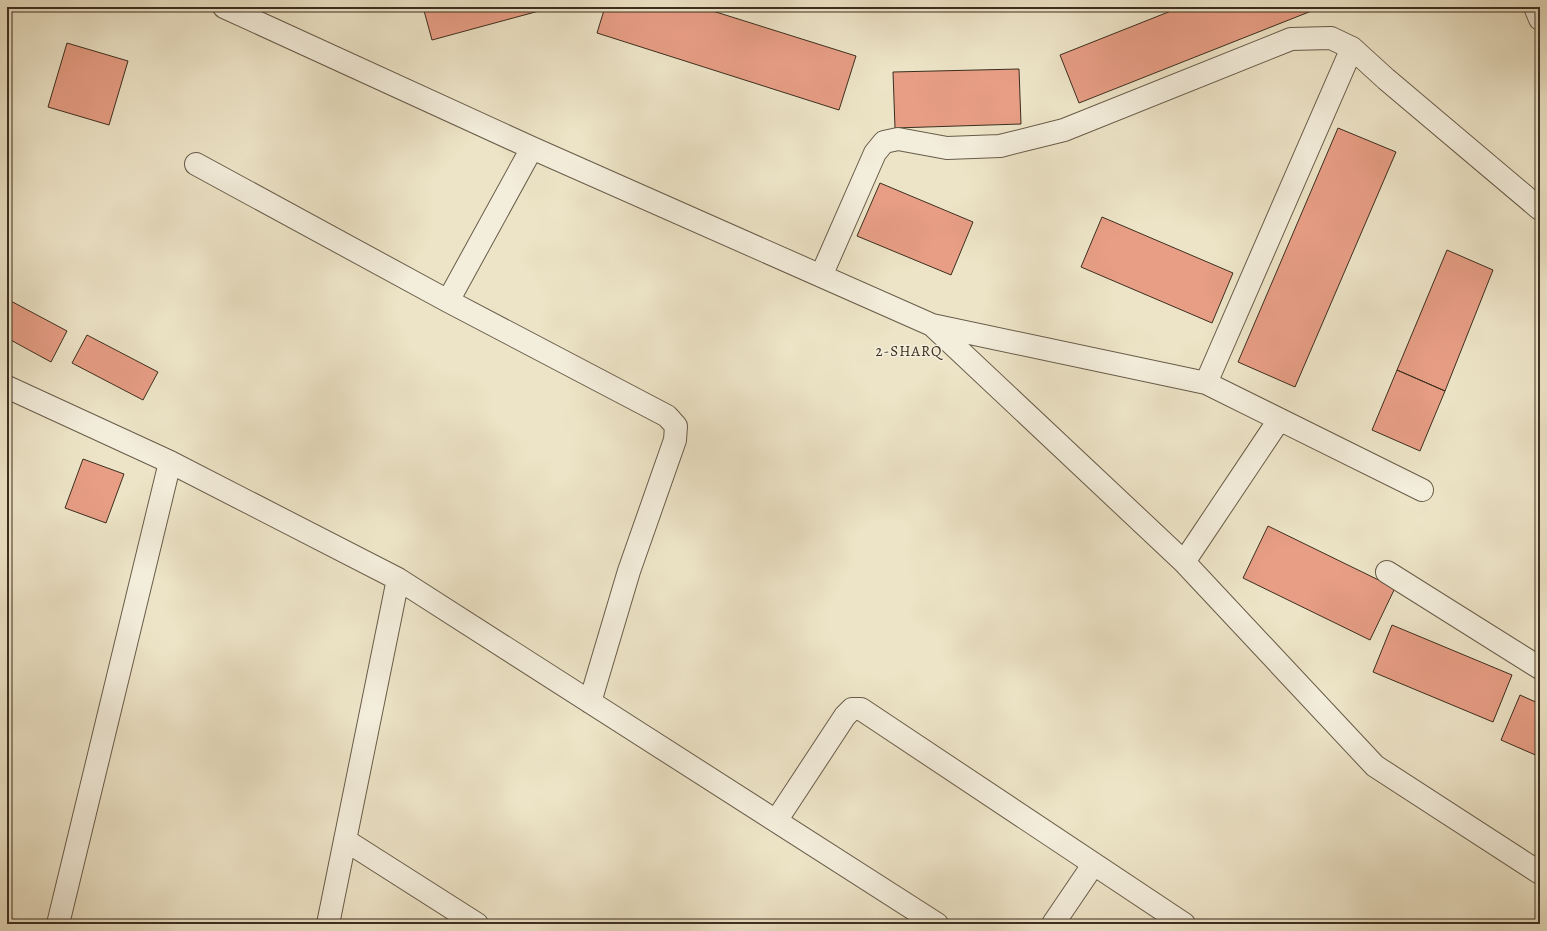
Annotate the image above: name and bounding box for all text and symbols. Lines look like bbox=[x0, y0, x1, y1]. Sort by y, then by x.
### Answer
district label: 2-SHARQ bbox=[875, 341, 944, 361]

